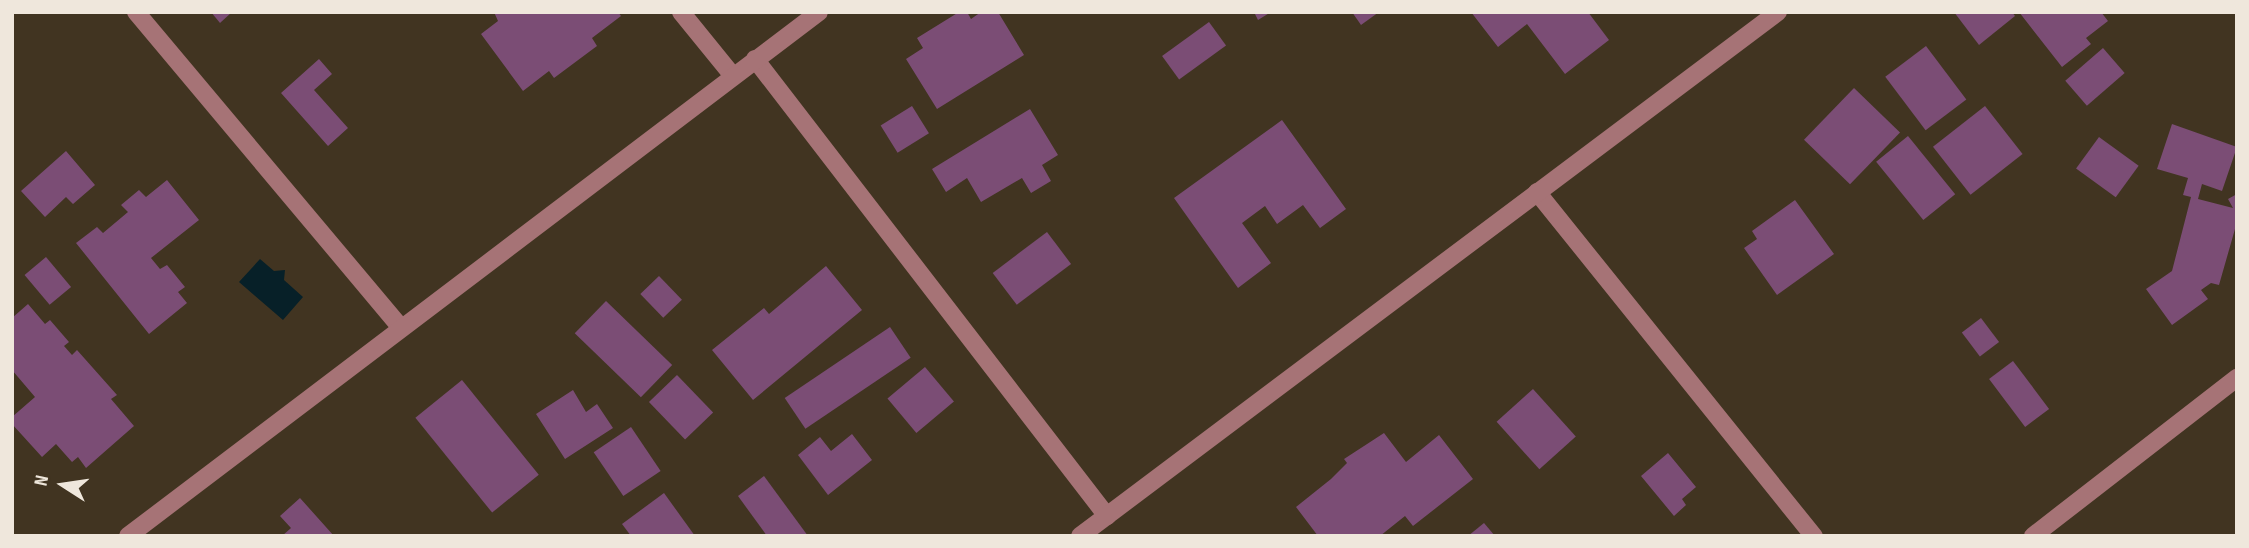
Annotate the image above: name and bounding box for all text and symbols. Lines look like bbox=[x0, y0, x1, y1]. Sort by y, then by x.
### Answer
north arrow bbox=[28, 450, 98, 520]
text: N bbox=[30, 473, 54, 488]

